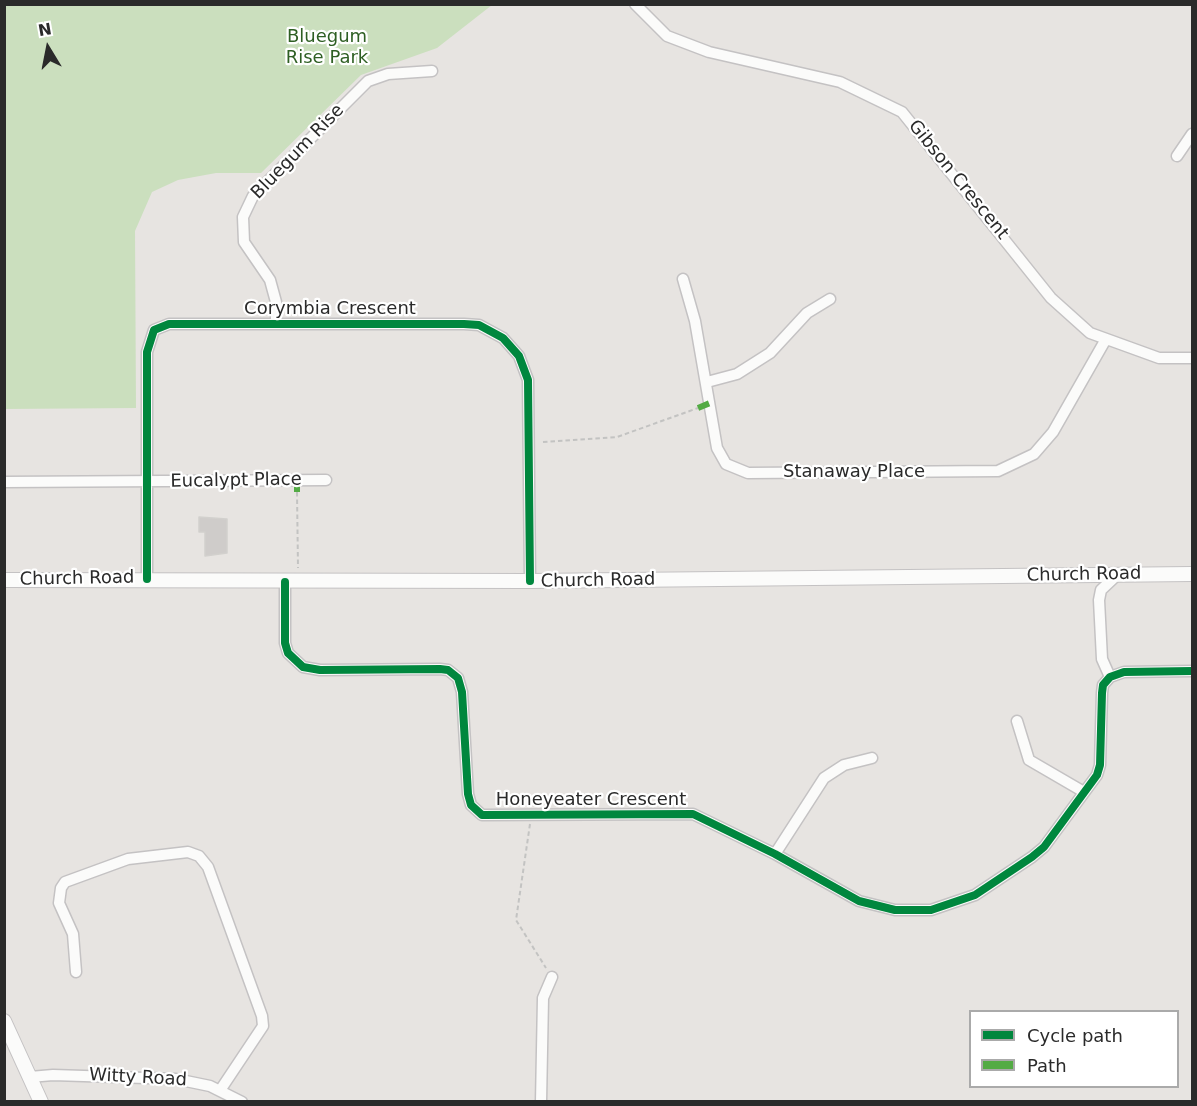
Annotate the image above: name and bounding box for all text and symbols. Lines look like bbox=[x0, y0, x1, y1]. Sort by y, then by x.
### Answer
north arrow bbox=[18, 18, 78, 78]
text: N bbox=[37, 19, 53, 40]
park label: Bluegum Rise Park bbox=[286, 26, 368, 68]
street label: Bluegum Rise bbox=[247, 100, 349, 204]
street label: Gibson Crescent bbox=[903, 116, 1013, 244]
street label: Corymbia Crescent bbox=[244, 298, 416, 320]
street label: Stanaway Place bbox=[783, 461, 925, 483]
street label: Eucalypt Place bbox=[170, 469, 302, 493]
street label: Church Road bbox=[1027, 563, 1141, 587]
street label: Church Road bbox=[20, 567, 134, 591]
street label: Church Road bbox=[541, 569, 655, 593]
street label: Honeyeater Crescent bbox=[496, 789, 686, 811]
legend bbox=[969, 1010, 1179, 1088]
text: Cycle path bbox=[1027, 1025, 1123, 1046]
text: Path bbox=[1027, 1055, 1067, 1076]
street label: Witty Road bbox=[88, 1065, 188, 1091]

